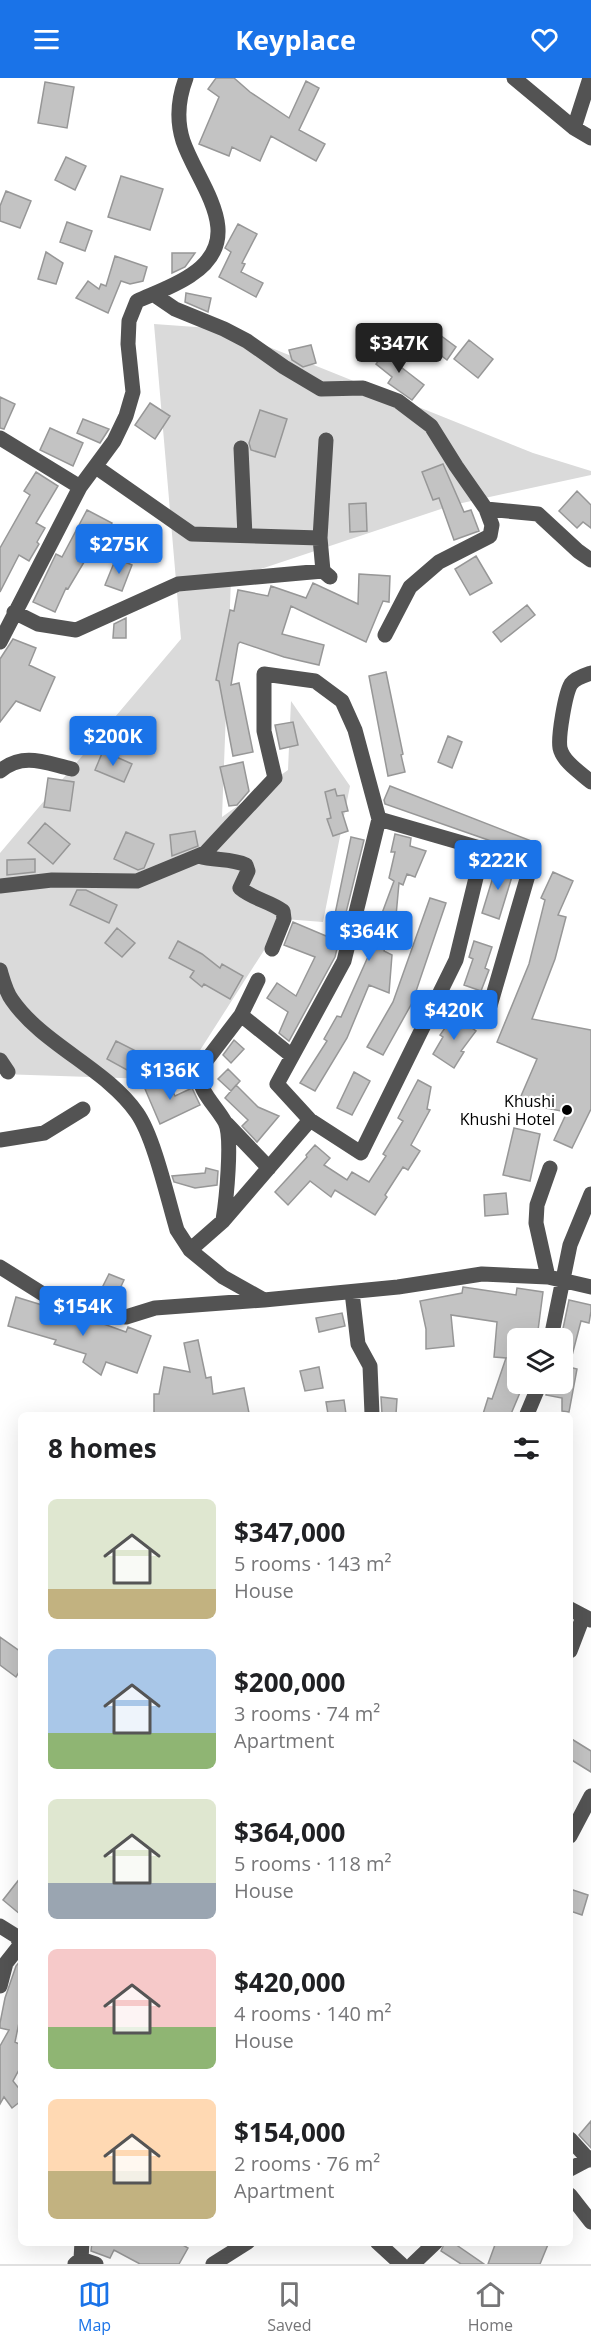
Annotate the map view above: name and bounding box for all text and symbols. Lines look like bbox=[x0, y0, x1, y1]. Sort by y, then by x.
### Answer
text: Keyplace bbox=[235, 21, 356, 58]
icon: menu bbox=[30, 23, 63, 56]
icon: heart bbox=[528, 23, 561, 56]
pin: $347K bbox=[357, 323, 441, 374]
text: $347K bbox=[369, 329, 429, 356]
pin: $275K bbox=[77, 524, 161, 575]
text: $275K bbox=[89, 530, 149, 557]
pin: $200K bbox=[71, 716, 155, 767]
text: $200K bbox=[83, 722, 143, 749]
pin: $222K bbox=[456, 840, 540, 891]
text: $222K bbox=[468, 846, 528, 873]
pin: $364K bbox=[327, 911, 411, 962]
text: $364K bbox=[339, 917, 399, 944]
pin: $420K bbox=[412, 990, 496, 1041]
text: $420K bbox=[424, 996, 484, 1023]
pin: $136K bbox=[128, 1050, 212, 1101]
text: $136K bbox=[140, 1056, 200, 1083]
place label: Khushi Khushi Hotel bbox=[460, 1090, 555, 1130]
marker: Khushi Khushi Hotel bbox=[560, 1103, 574, 1117]
pin: $154K bbox=[41, 1286, 125, 1337]
text: $154K bbox=[53, 1292, 113, 1319]
map controls bbox=[507, 1328, 573, 1394]
button: layers bbox=[507, 1328, 573, 1394]
text: 8 homes bbox=[48, 1430, 157, 1466]
icon: filters bbox=[510, 1432, 543, 1465]
text: $347,000 bbox=[234, 1514, 345, 1550]
icon: home bbox=[96, 1523, 168, 1595]
text: 5 rooms · 143 m² bbox=[234, 1550, 392, 1577]
text: House bbox=[234, 1577, 294, 1604]
text: $200,000 bbox=[234, 1664, 345, 1700]
icon: home bbox=[96, 1673, 168, 1745]
text: 3 rooms · 74 m² bbox=[234, 1700, 380, 1727]
text: Apartment bbox=[234, 1727, 334, 1754]
text: $364,000 bbox=[234, 1814, 345, 1850]
icon: home bbox=[96, 1823, 168, 1895]
text: 5 rooms · 118 m² bbox=[234, 1850, 392, 1877]
text: House bbox=[234, 1877, 294, 1904]
text: $420,000 bbox=[234, 1964, 345, 2000]
icon: home bbox=[96, 1973, 168, 2045]
text: 4 rooms · 140 m² bbox=[234, 2000, 392, 2027]
text: House bbox=[234, 2027, 294, 2054]
text: $154,000 bbox=[234, 2114, 345, 2150]
icon: home bbox=[96, 2123, 168, 2195]
text: 2 rooms · 76 m² bbox=[234, 2150, 380, 2177]
text: Apartment bbox=[234, 2177, 334, 2204]
tab: Map bbox=[78, 2278, 111, 2336]
tab: Saved bbox=[267, 2278, 312, 2336]
tab: Home bbox=[468, 2278, 513, 2336]

